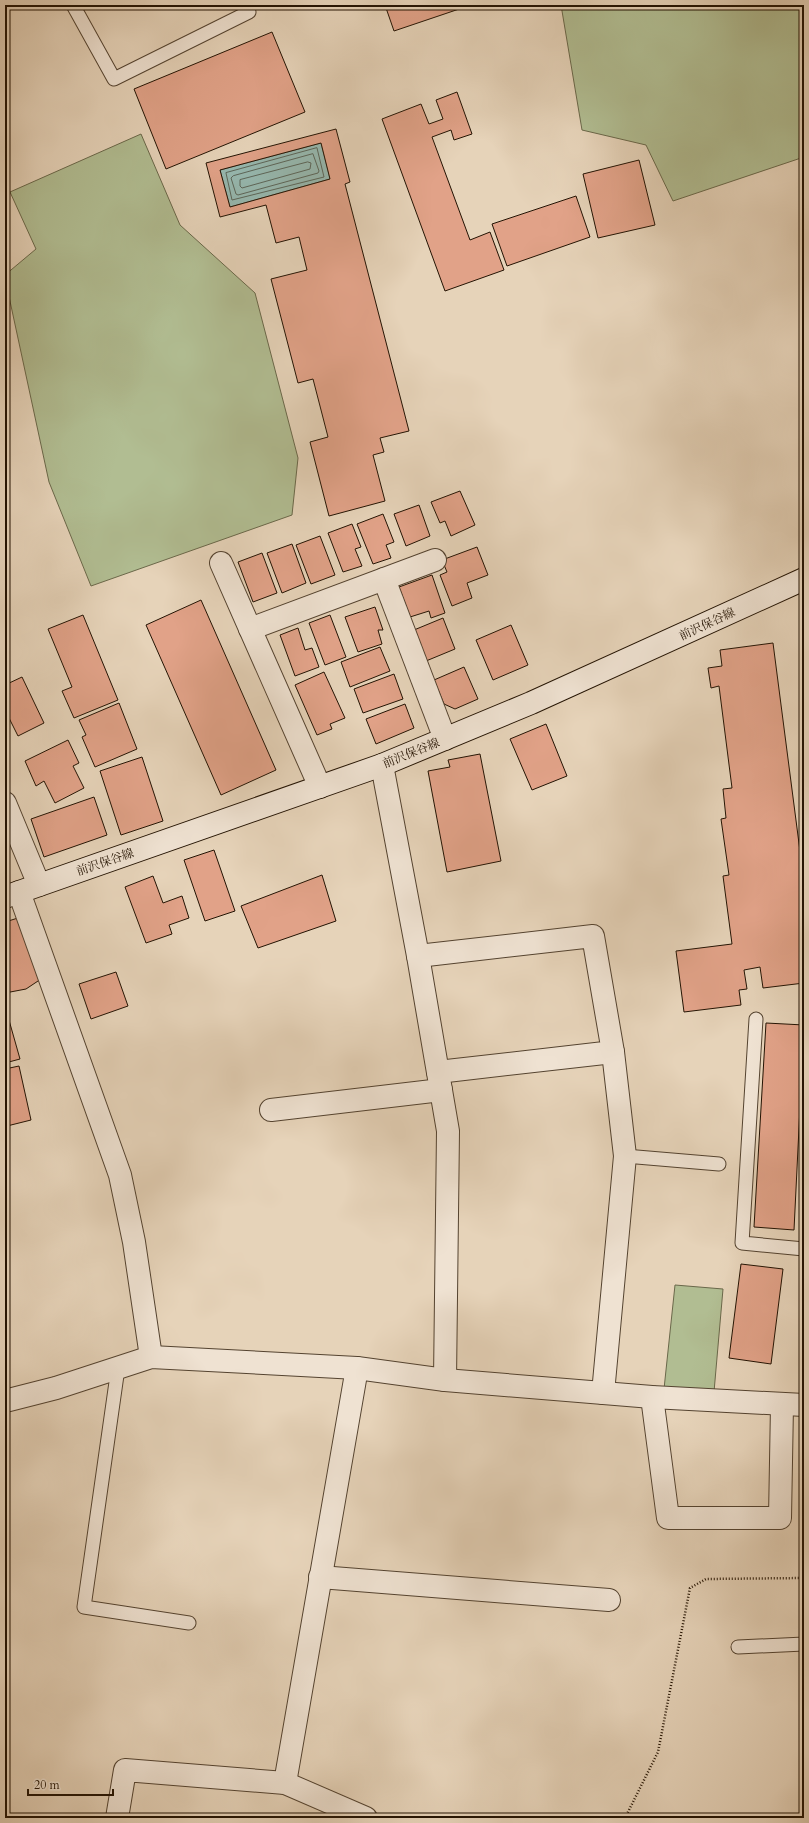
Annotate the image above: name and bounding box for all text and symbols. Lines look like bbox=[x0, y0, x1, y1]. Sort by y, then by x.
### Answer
street label: 前沢保谷線 bbox=[676, 604, 738, 644]
street label: 前沢保谷線 bbox=[380, 734, 442, 772]
street label: 前沢保谷線 bbox=[74, 845, 136, 879]
scale bar bbox=[28, 1771, 113, 1797]
text: 20 m bbox=[34, 1777, 61, 1793]

